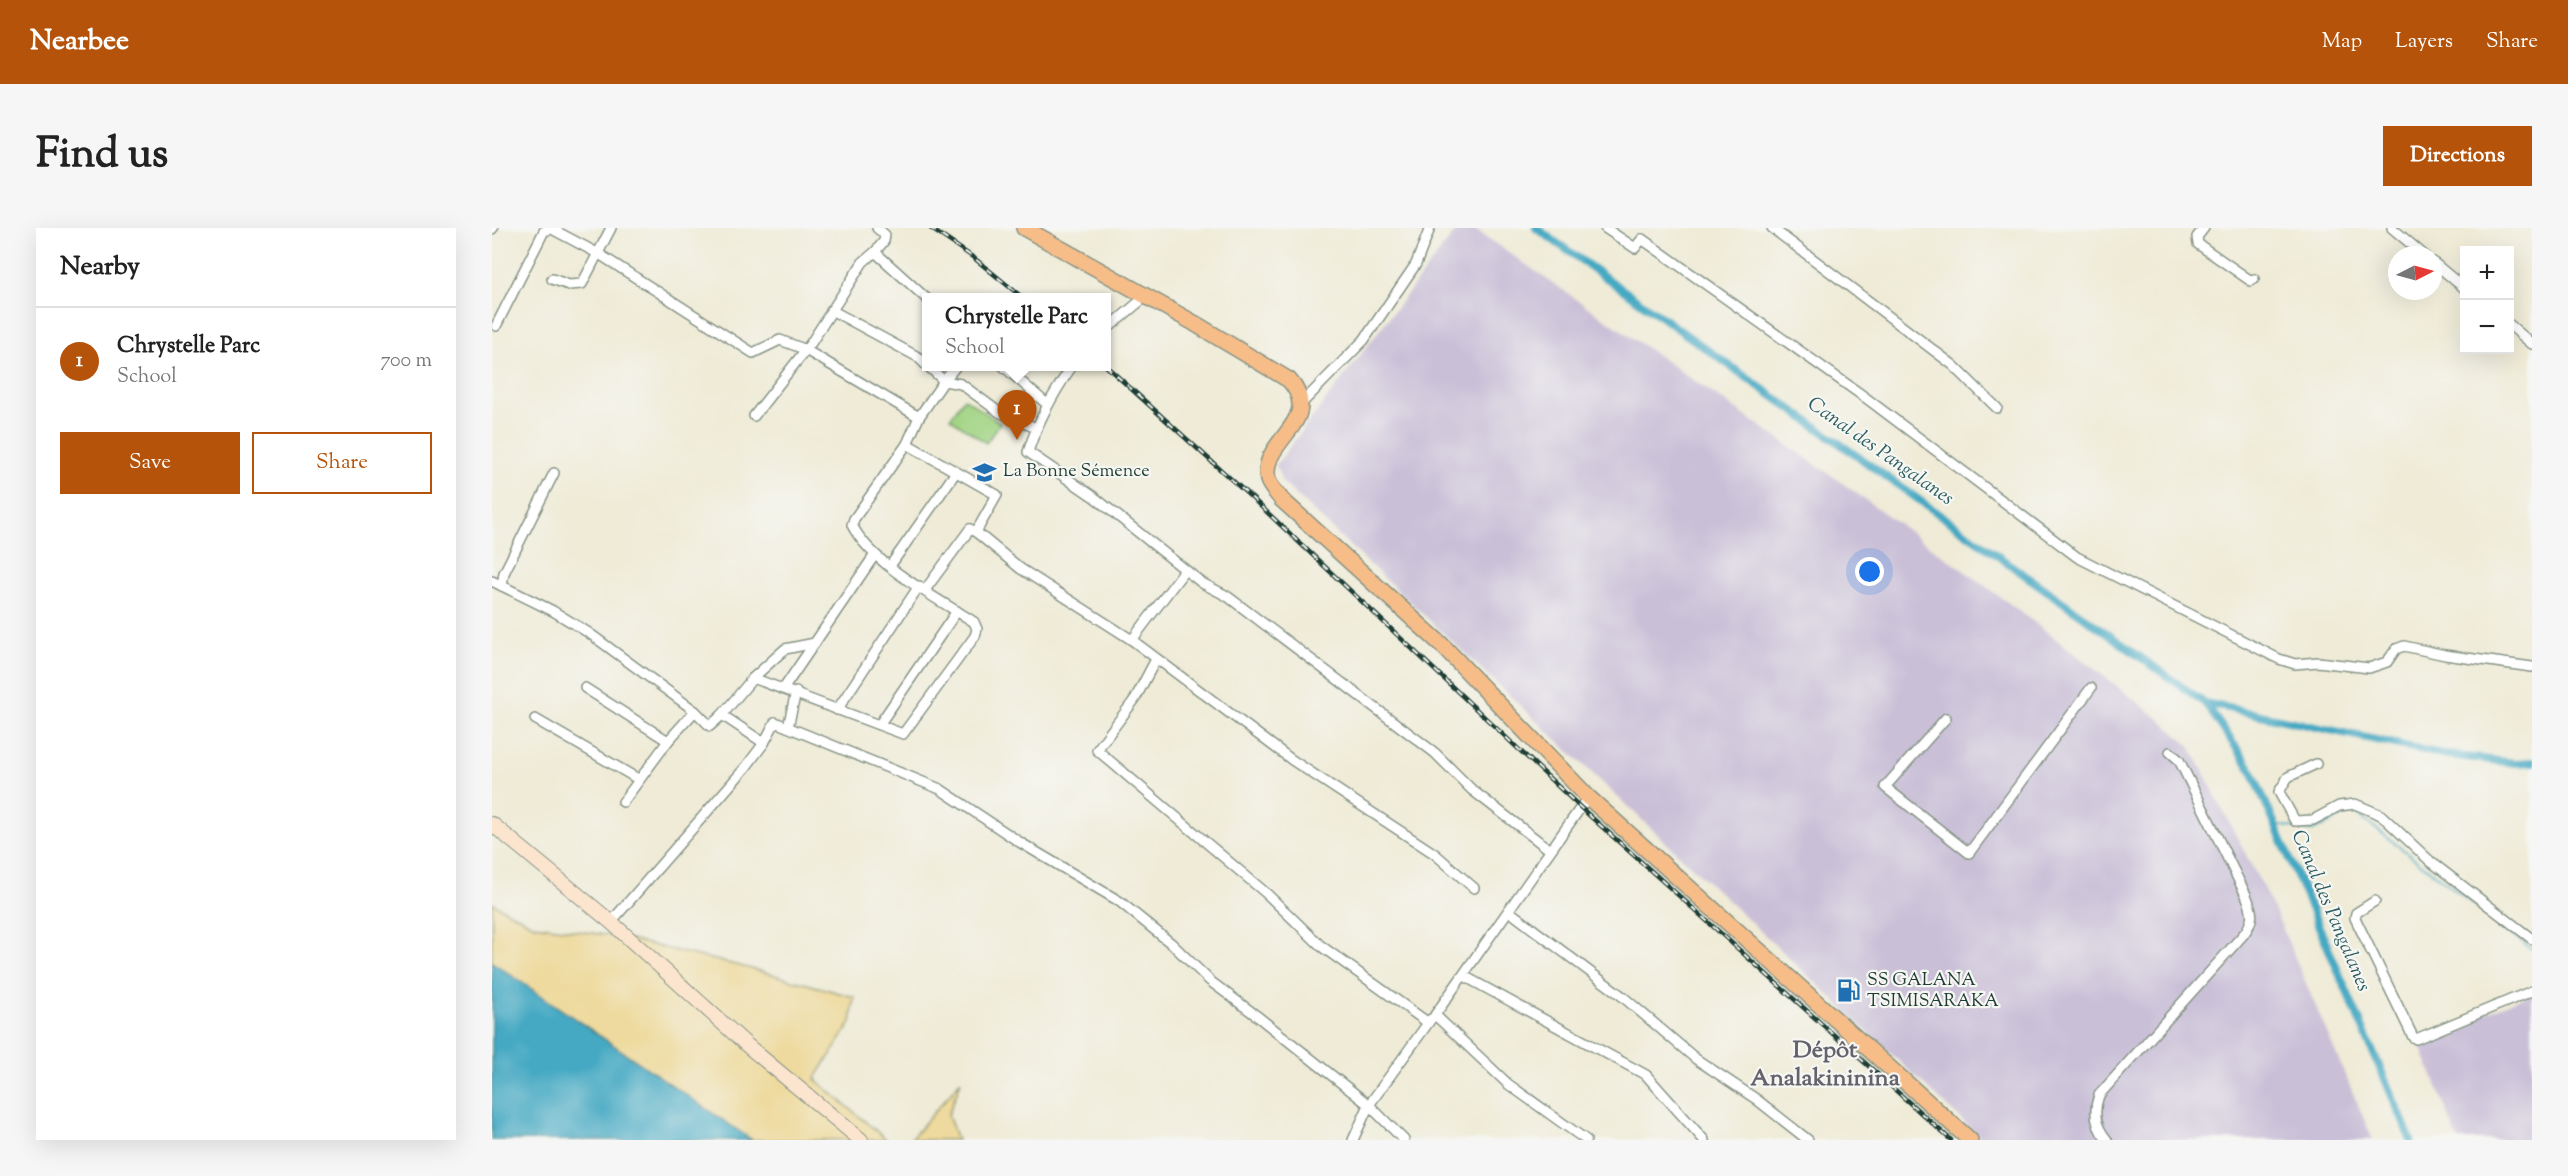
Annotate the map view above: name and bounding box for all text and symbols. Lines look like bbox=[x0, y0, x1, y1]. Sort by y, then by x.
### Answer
text: Nearbee bbox=[30, 22, 129, 62]
text: Map bbox=[2322, 27, 2362, 57]
text: Layers bbox=[2395, 27, 2453, 57]
text: Share bbox=[2486, 27, 2538, 57]
text: Find us bbox=[36, 126, 168, 186]
button: Directions bbox=[2383, 126, 2532, 186]
north arrow bbox=[2388, 246, 2442, 300]
map controls bbox=[2460, 246, 2514, 354]
button: + bbox=[2460, 246, 2514, 300]
text: Nearby bbox=[60, 249, 140, 286]
popup bbox=[922, 293, 1111, 371]
button: − bbox=[2460, 300, 2514, 354]
text: Chrystelle Parc bbox=[945, 302, 1088, 334]
text: Chrystelle Parc bbox=[117, 331, 260, 363]
text: School bbox=[945, 334, 1005, 363]
text: 1 bbox=[76, 347, 83, 376]
text: 700 m bbox=[380, 347, 432, 376]
text: School bbox=[117, 363, 177, 392]
pin: 1 bbox=[998, 390, 1036, 440]
water label: Canal des Pangalanes bbox=[1801, 391, 1959, 514]
button: Save bbox=[60, 432, 240, 494]
button: Share bbox=[252, 432, 432, 494]
school or university icon: La Bonne Sémence bbox=[972, 459, 998, 485]
place label: La Bonne Sémence bbox=[1003, 459, 1150, 485]
your location bbox=[1855, 557, 1884, 586]
water label: Canal des Pangalanes bbox=[2283, 826, 2377, 997]
place label: SS GALANA TSIMISARAKA bbox=[1867, 968, 1999, 1015]
fuel station icon: SS GALANA TSIMISARAKA bbox=[1836, 978, 1862, 1004]
district label: Dépôt Analakininina bbox=[1750, 1034, 1901, 1096]

